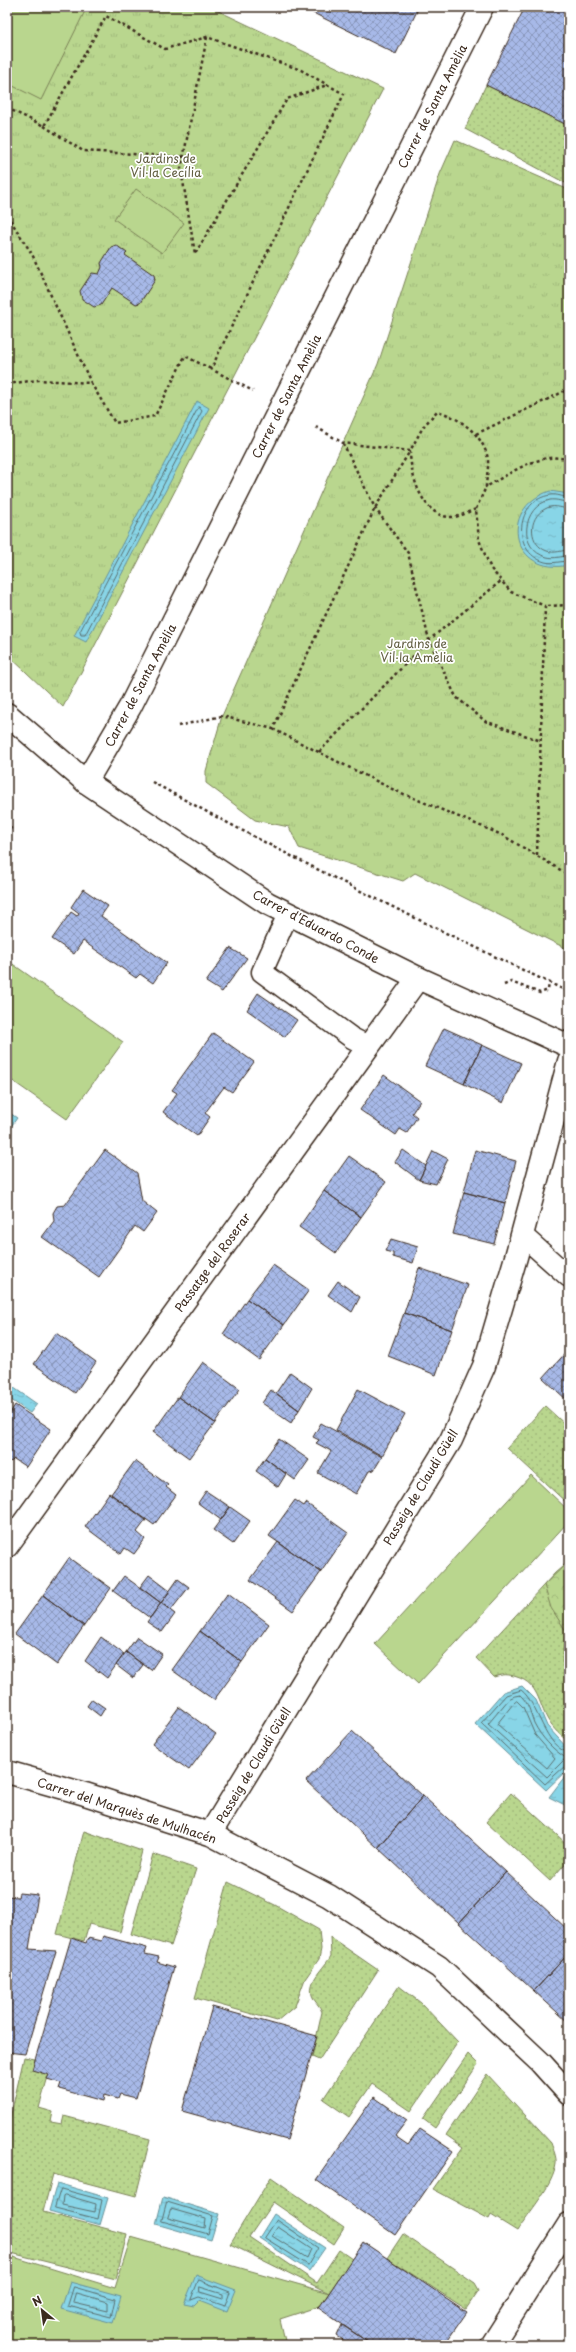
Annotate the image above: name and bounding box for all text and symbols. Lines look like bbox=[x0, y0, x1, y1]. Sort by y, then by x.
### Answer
street label: Carrer de Santa Amèlia bbox=[393, 40, 471, 171]
park label: Jardins de Vil·la Cecília bbox=[130, 149, 202, 181]
street label: Carrer de Santa Amèlia bbox=[247, 330, 325, 461]
street label: Carrer de Santa Amèlia bbox=[100, 620, 180, 750]
park label: Jardins de Vil·la Amèlia bbox=[381, 634, 454, 666]
street label: Carrer d'Eduardo Conde bbox=[250, 885, 383, 967]
street label: Passatge del Roserar bbox=[170, 1208, 254, 1315]
street label: Passeig de Claudi Güell bbox=[378, 1426, 462, 1548]
street label: Passeig de Claudi Güell bbox=[211, 1704, 295, 1826]
street label: Carrer del Marquès de Mulhacén bbox=[35, 1772, 219, 1848]
north arrow bbox=[22, 2290, 62, 2330]
text: N bbox=[29, 2291, 45, 2310]

